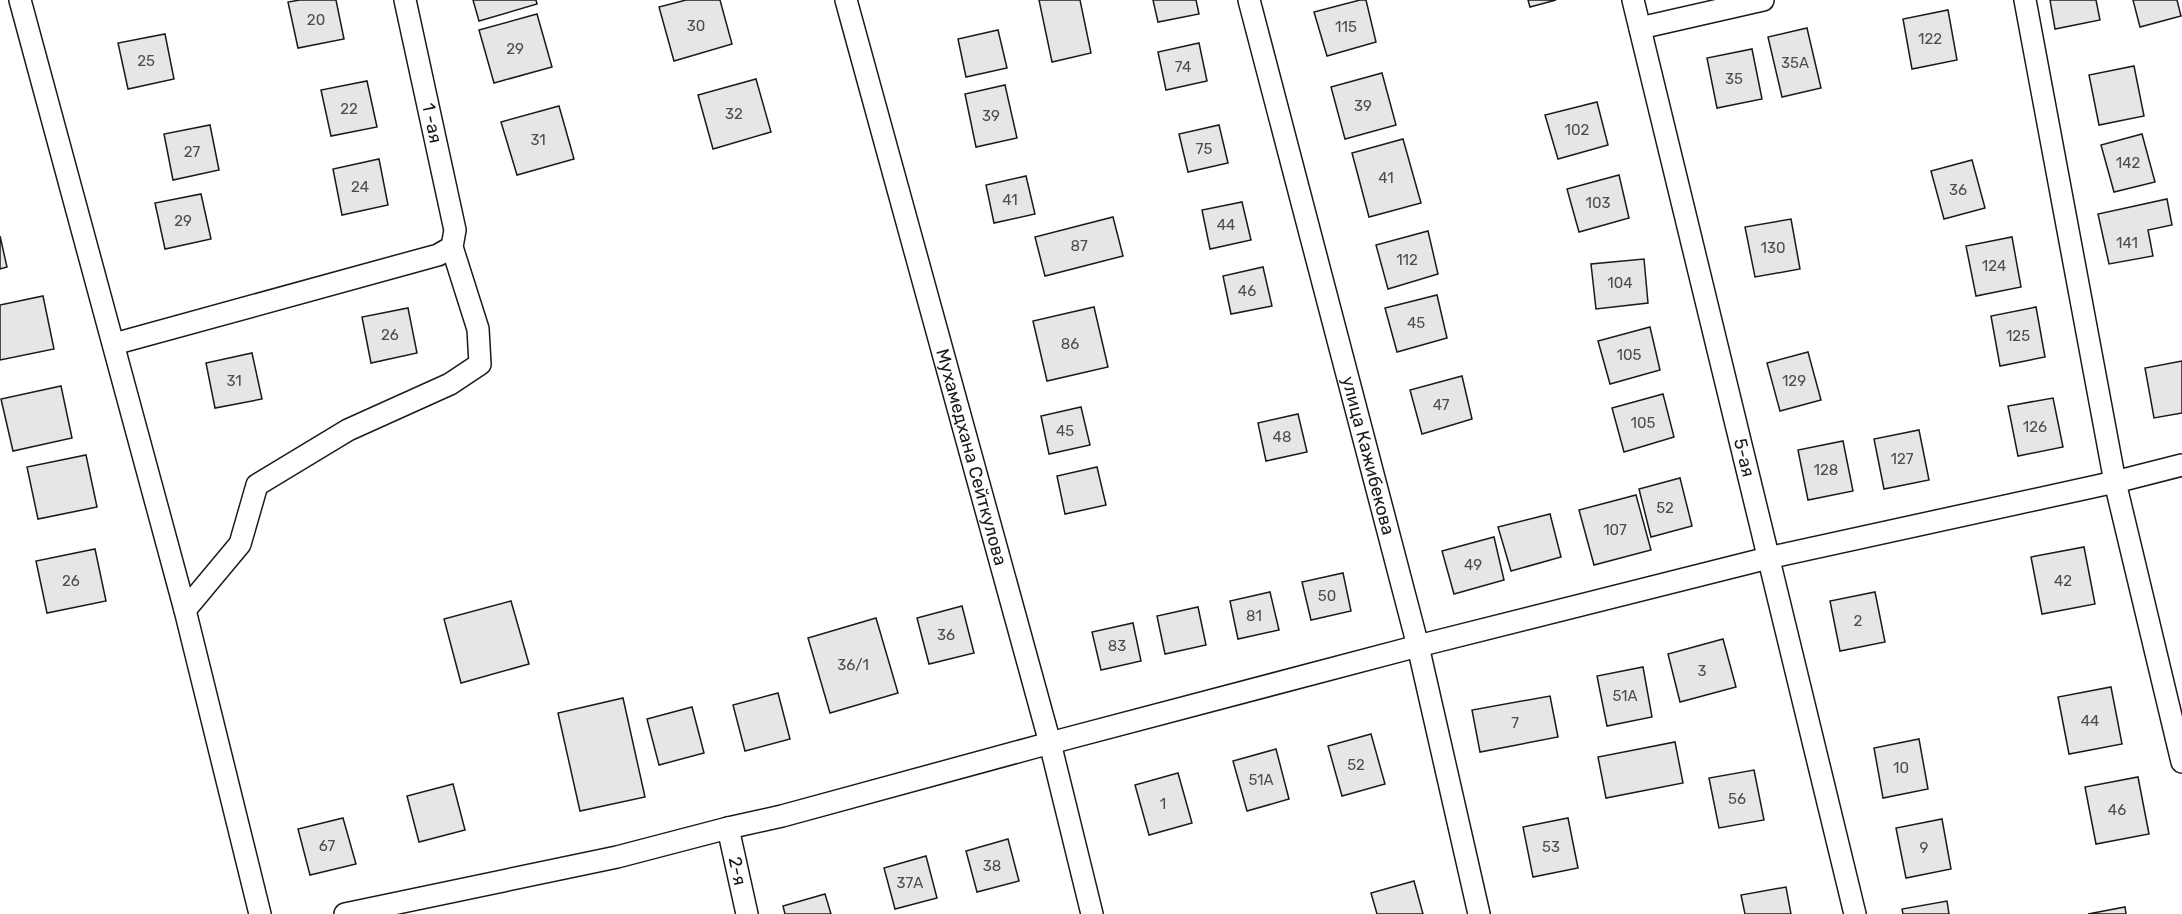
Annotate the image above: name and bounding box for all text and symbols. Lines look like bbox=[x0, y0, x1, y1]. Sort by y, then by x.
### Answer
house number: 20 bbox=[307, 11, 325, 29]
house number: 30 bbox=[687, 17, 705, 35]
house number: 115 bbox=[1335, 18, 1357, 36]
house number: 122 bbox=[1918, 30, 1942, 48]
house number: 29 bbox=[506, 40, 524, 58]
house number: 25 bbox=[137, 52, 155, 70]
house number: 35А bbox=[1781, 54, 1809, 72]
house number: 74 bbox=[1175, 58, 1191, 76]
house number: 35 bbox=[1725, 70, 1743, 88]
house number: 39 bbox=[1354, 97, 1372, 115]
house number: 22 bbox=[340, 100, 358, 118]
street label: 1 -ая bbox=[417, 101, 447, 145]
house number: 32 bbox=[725, 105, 743, 123]
house number: 39 bbox=[982, 107, 1000, 125]
house number: 102 bbox=[1565, 121, 1590, 139]
house number: 31 bbox=[530, 131, 546, 149]
house number: 75 bbox=[1196, 140, 1212, 158]
house number: 27 bbox=[184, 143, 201, 161]
house number: 142 bbox=[2116, 154, 2140, 172]
house number: 41 bbox=[1378, 169, 1394, 187]
house number: 24 bbox=[351, 178, 369, 196]
house number: 36 bbox=[1949, 181, 1967, 199]
house number: 41 bbox=[1002, 191, 1018, 209]
house number: 103 bbox=[1586, 194, 1610, 212]
house number: 29 bbox=[174, 212, 192, 230]
house number: 44 bbox=[1217, 216, 1235, 234]
house number: 141 bbox=[2116, 234, 2138, 252]
house number: 87 bbox=[1070, 237, 1088, 255]
house number: 130 bbox=[1761, 239, 1785, 257]
house number: 112 bbox=[1396, 251, 1418, 269]
house number: 124 bbox=[1982, 257, 2006, 275]
house number: 104 bbox=[1607, 274, 1633, 292]
house number: 46 bbox=[1238, 282, 1256, 300]
house number: 45 bbox=[1407, 314, 1425, 332]
house number: 26 bbox=[381, 326, 399, 344]
house number: 125 bbox=[2006, 327, 2030, 345]
house number: 86 bbox=[1061, 335, 1079, 353]
street label: Мухамедхана Сейткулова bbox=[931, 346, 1012, 568]
house number: 105 bbox=[1617, 346, 1642, 364]
house number: 31 bbox=[226, 372, 242, 390]
house number: 129 bbox=[1782, 372, 1806, 390]
street label: улица Кажибекова bbox=[1337, 374, 1400, 537]
house number: 47 bbox=[1433, 396, 1450, 414]
house number: 105 bbox=[1631, 414, 1656, 432]
house number: 126 bbox=[2023, 418, 2047, 436]
house number: 45 bbox=[1056, 422, 1074, 440]
house number: 48 bbox=[1273, 428, 1291, 446]
street label: 5-ая bbox=[1729, 436, 1759, 479]
house number: 127 bbox=[1891, 450, 1914, 468]
house number: 128 bbox=[1814, 461, 1838, 479]
house number: 52 bbox=[1656, 499, 1674, 517]
house number: 107 bbox=[1603, 521, 1627, 539]
house number: 49 bbox=[1464, 556, 1482, 574]
house number: 26 bbox=[62, 572, 80, 590]
house number: 42 bbox=[2054, 572, 2072, 590]
house number: 50 bbox=[1318, 587, 1336, 605]
house number: 81 bbox=[1246, 607, 1262, 625]
house number: 2 bbox=[1854, 612, 1863, 630]
house number: 36 bbox=[937, 626, 955, 644]
house number: 83 bbox=[1108, 637, 1126, 655]
house number: 36/1 bbox=[837, 656, 869, 674]
house number: 3 bbox=[1697, 662, 1707, 680]
house number: 51А bbox=[1612, 687, 1638, 705]
house number: 44 bbox=[2081, 712, 2099, 730]
house number: 7 bbox=[1511, 714, 1519, 732]
house number: 52 bbox=[1347, 756, 1365, 774]
house number: 10 bbox=[1893, 759, 1909, 777]
house number: 51А bbox=[1248, 771, 1274, 789]
house number: 56 bbox=[1728, 790, 1746, 808]
house number: 1 bbox=[1160, 795, 1166, 813]
house number: 46 bbox=[2108, 801, 2126, 819]
house number: 67 bbox=[319, 837, 335, 855]
house number: 53 bbox=[1542, 838, 1560, 856]
house number: 9 bbox=[1920, 839, 1929, 857]
street label: 2-я bbox=[724, 855, 751, 887]
house number: 38 bbox=[983, 857, 1001, 875]
house number: 37А bbox=[897, 874, 923, 892]

